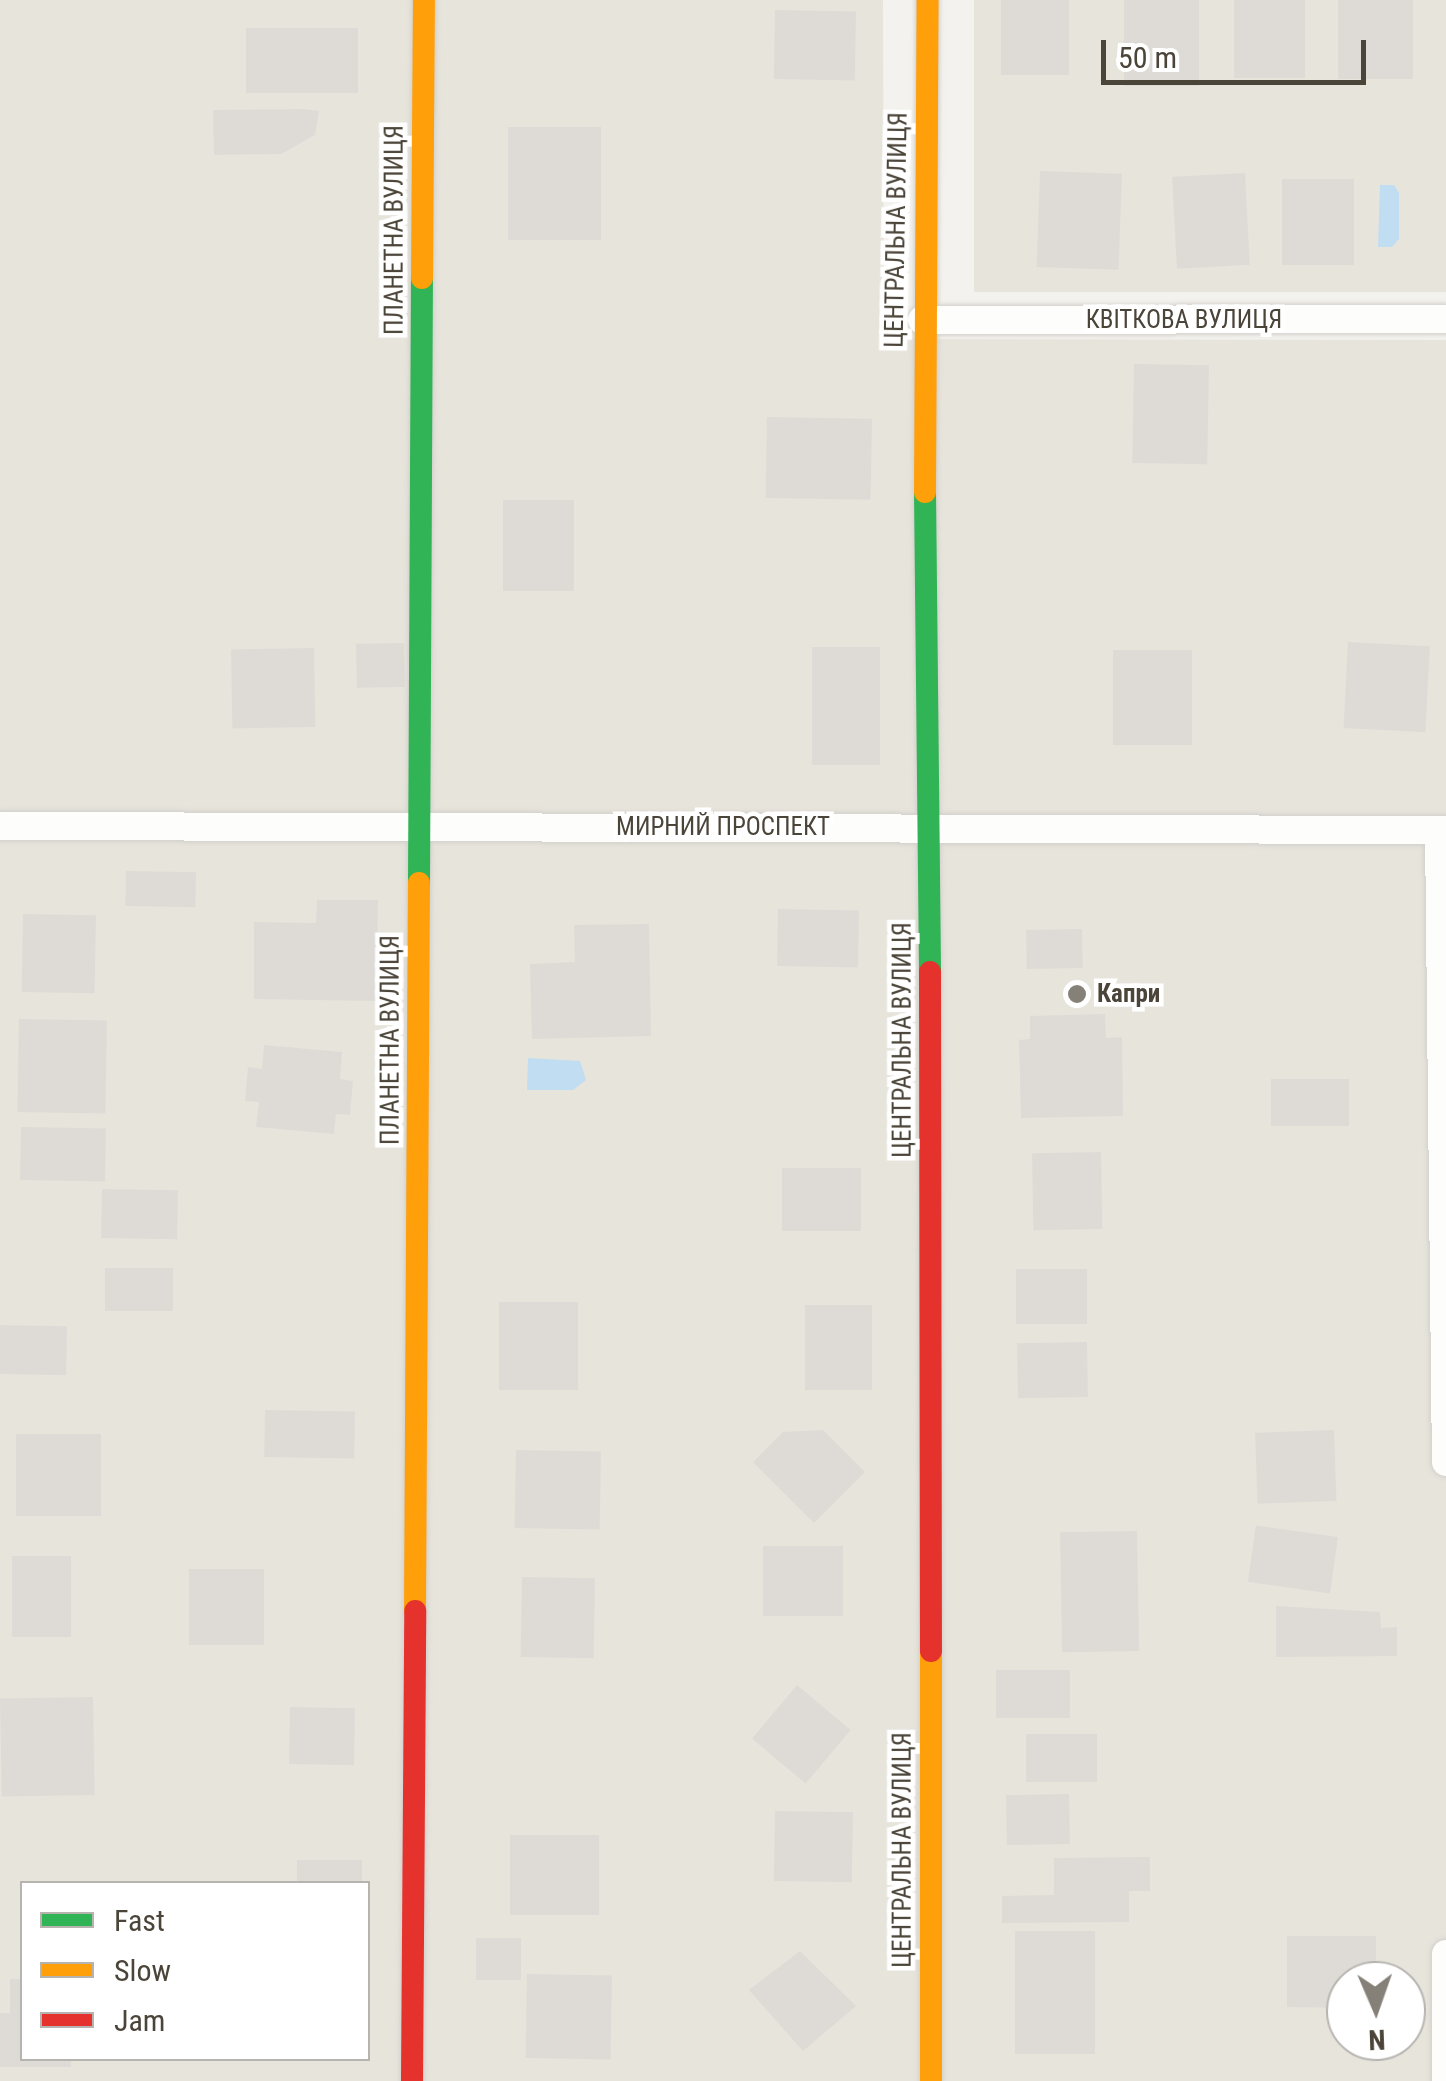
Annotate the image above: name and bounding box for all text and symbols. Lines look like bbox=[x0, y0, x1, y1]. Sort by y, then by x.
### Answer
scale bar bbox=[1106, 20, 1371, 82]
text: 50 m bbox=[1118, 40, 1177, 75]
street label: ЦЕНТРАЛЬНА ВУЛИЦЯ bbox=[880, 112, 914, 348]
street label: ПЛАНЕТНА ВУЛИЦЯ bbox=[380, 125, 410, 335]
street label: КВІТКОВА ВУЛИЦЯ bbox=[1086, 305, 1282, 335]
street label: МИРНИЙ ПРОСПЕКТ bbox=[616, 812, 830, 842]
street label: ЦЕНТРАЛЬНА ВУЛИЦЯ bbox=[888, 922, 918, 1158]
street label: ПЛАНЕТНА ВУЛИЦЯ bbox=[376, 935, 406, 1145]
place label: Капри bbox=[1097, 979, 1160, 1009]
marker: Капри bbox=[1066, 983, 1088, 1005]
street label: ЦЕНТРАЛЬНА ВУЛИЦЯ bbox=[888, 1732, 918, 1968]
legend bbox=[20, 1881, 370, 2061]
text: Fast bbox=[114, 1903, 165, 1938]
text: Slow bbox=[114, 1953, 171, 1988]
north arrow bbox=[1326, 1961, 1426, 2061]
text: Jam bbox=[114, 2003, 165, 2038]
text: N bbox=[1368, 2023, 1386, 2056]

